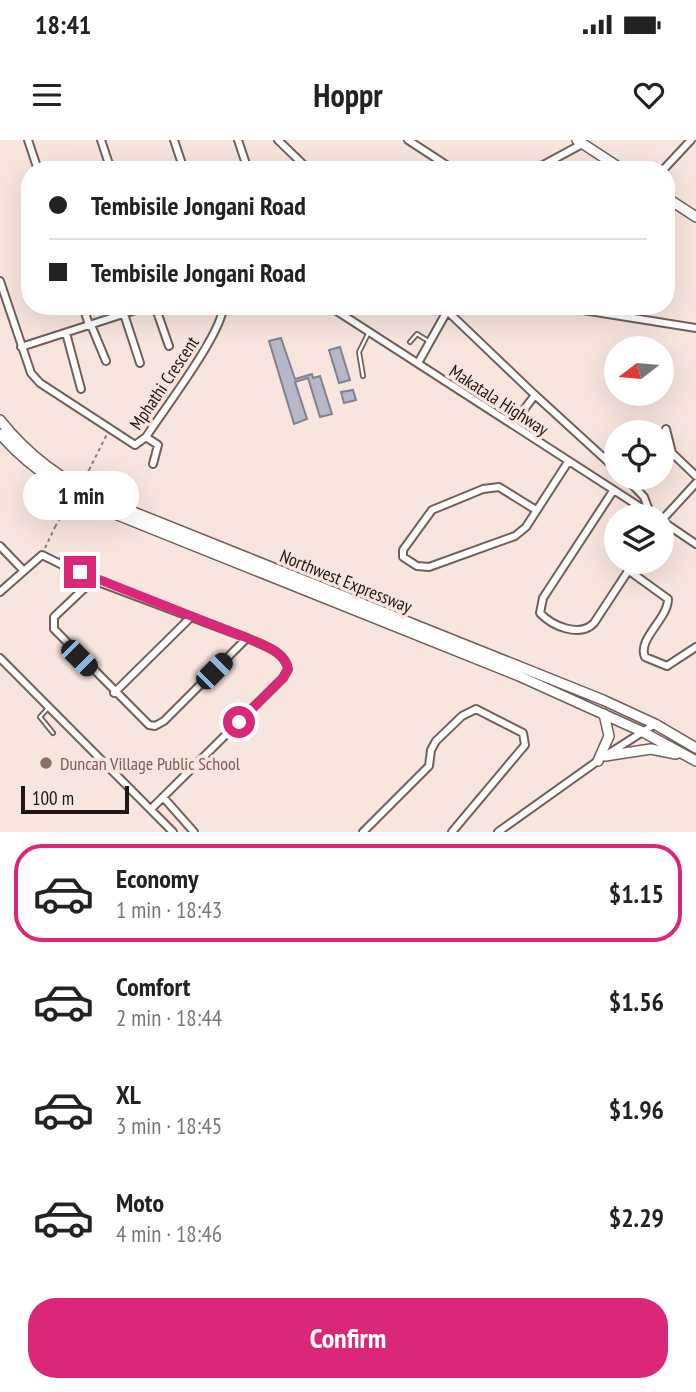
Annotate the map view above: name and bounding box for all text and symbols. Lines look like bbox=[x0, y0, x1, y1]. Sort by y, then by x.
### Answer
text: 18:41 bbox=[35, 8, 91, 41]
text: Hoppr bbox=[313, 74, 383, 116]
icon: menu bbox=[28, 76, 66, 114]
icon: heart bbox=[630, 76, 668, 114]
text: Tembisile Jongani Road bbox=[91, 189, 306, 222]
text: Tembisile Jongani Road bbox=[91, 256, 306, 289]
street label: Mphathi Crescent bbox=[124, 332, 204, 434]
north arrow bbox=[604, 336, 674, 406]
map controls bbox=[604, 336, 674, 574]
street label: Makatala Highway bbox=[445, 359, 553, 441]
button: locate bbox=[604, 420, 674, 490]
callout: 1 min bbox=[22, 470, 138, 520]
text: 1 min bbox=[58, 481, 104, 510]
button: layers bbox=[604, 504, 674, 574]
street label: Northwest Expressway bbox=[277, 544, 416, 618]
route end bbox=[64, 556, 96, 588]
car bbox=[57, 636, 102, 680]
car bbox=[192, 649, 237, 693]
route start bbox=[223, 706, 255, 738]
place label: Duncan Village Public School bbox=[60, 752, 241, 775]
marker: Duncan Village Public School bbox=[38, 755, 54, 771]
scale bar bbox=[21, 783, 130, 815]
text: 100 m bbox=[32, 786, 74, 810]
icon: car bbox=[32, 862, 95, 925]
text: Economy bbox=[116, 862, 198, 895]
text: $1.15 bbox=[609, 877, 664, 910]
text: 1 min · 18:43 bbox=[116, 895, 222, 924]
icon: car bbox=[32, 970, 95, 1033]
text: Comfort bbox=[116, 970, 190, 1003]
text: $1.56 bbox=[609, 985, 664, 1018]
text: 2 min · 18:44 bbox=[116, 1003, 222, 1032]
icon: car bbox=[32, 1078, 95, 1141]
text: XL bbox=[116, 1078, 141, 1111]
text: $1.96 bbox=[609, 1093, 664, 1126]
text: 3 min · 18:45 bbox=[116, 1111, 222, 1140]
icon: car bbox=[32, 1186, 95, 1249]
text: Moto bbox=[116, 1186, 164, 1219]
text: $2.29 bbox=[609, 1201, 664, 1234]
text: 4 min · 18:46 bbox=[116, 1219, 222, 1248]
button: Confirm bbox=[28, 1298, 668, 1378]

